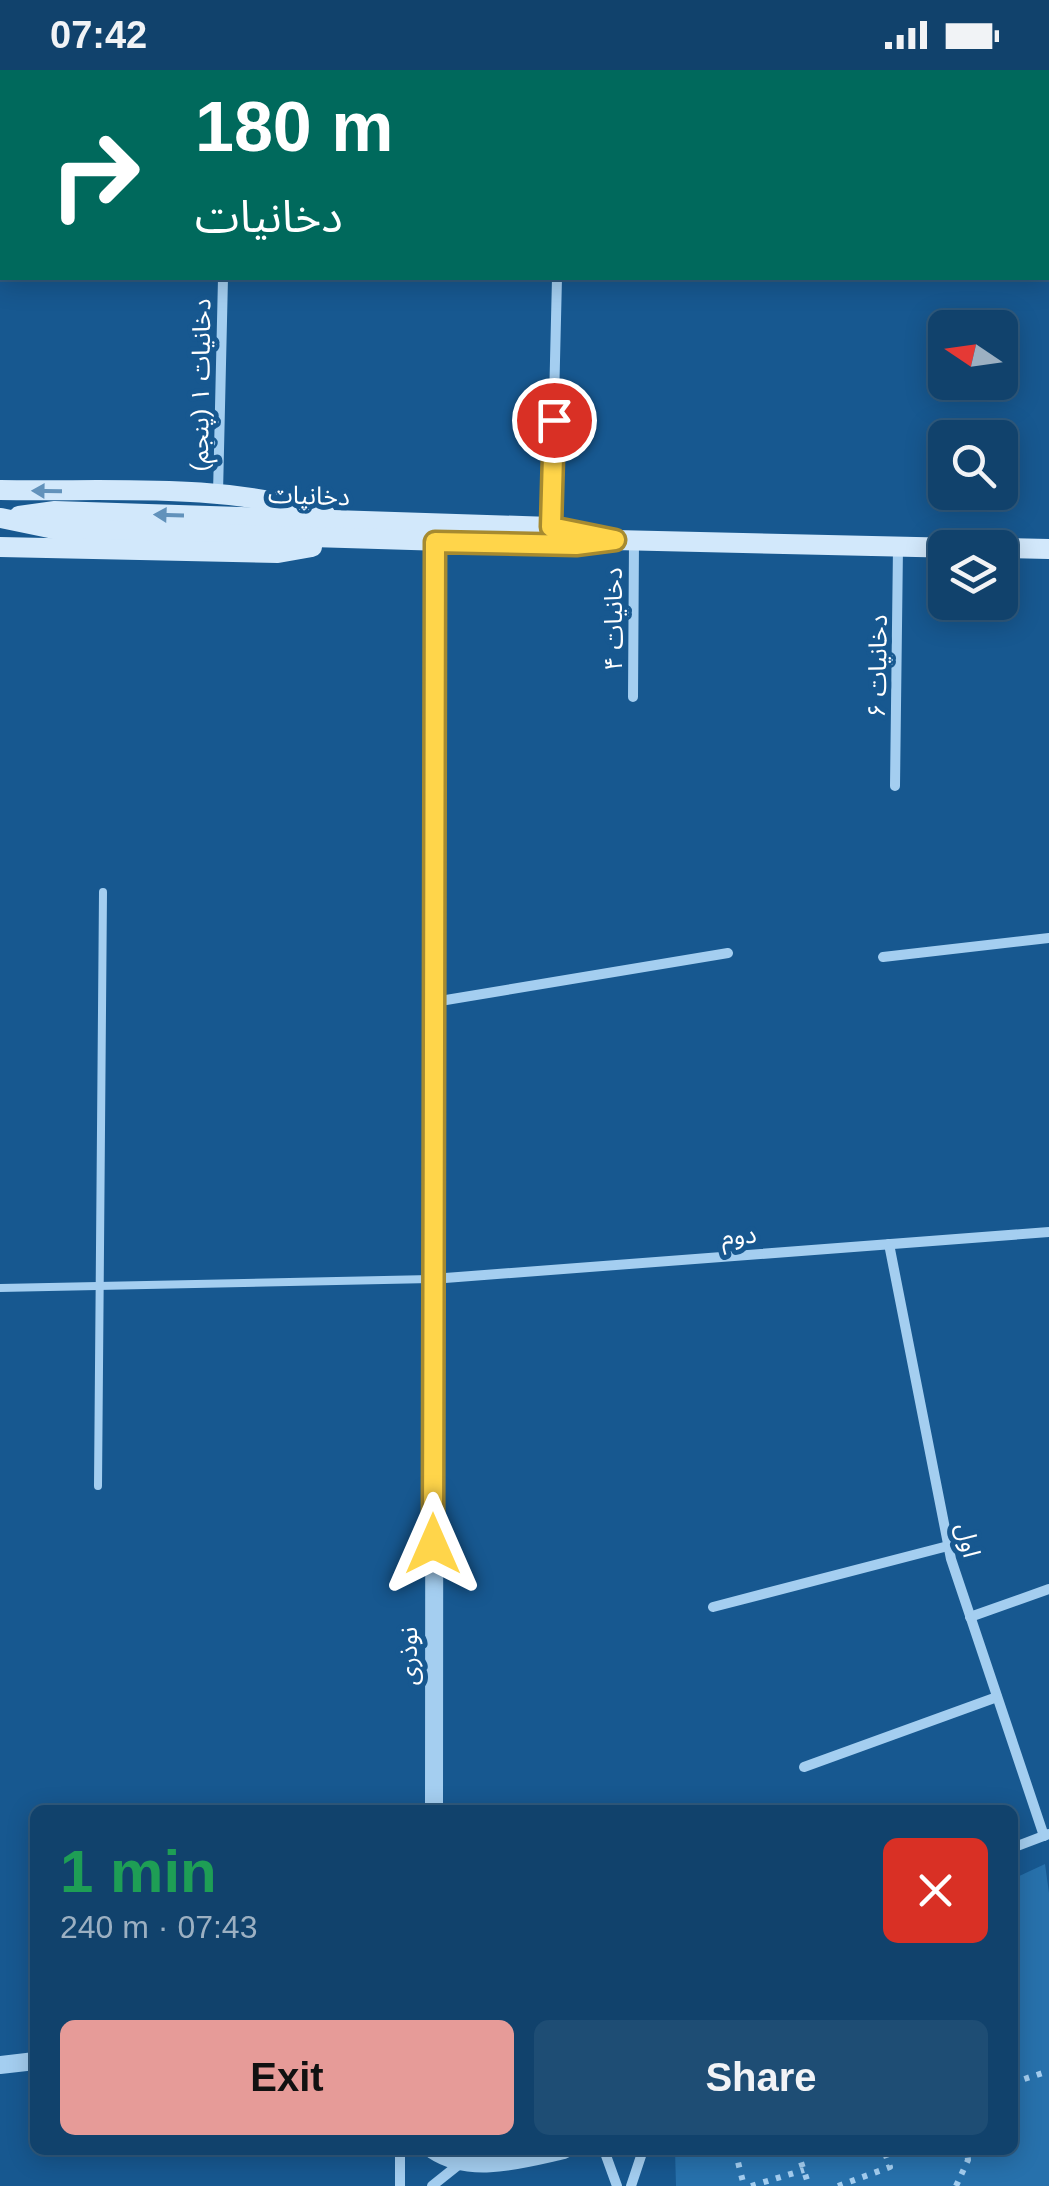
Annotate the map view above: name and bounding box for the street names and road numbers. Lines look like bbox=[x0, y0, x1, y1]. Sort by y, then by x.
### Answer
street label: دخانیات ۱ (پنجم) bbox=[184, 298, 222, 472]
street label: دخانیات bbox=[267, 480, 351, 511]
street label: دخانیات ۴ bbox=[599, 567, 627, 671]
street label: دخانیات ۶ bbox=[862, 614, 892, 718]
street label: دوم bbox=[720, 1220, 758, 1256]
street label: اول bbox=[951, 1520, 987, 1560]
street label: نوذری bbox=[394, 1627, 423, 1685]

